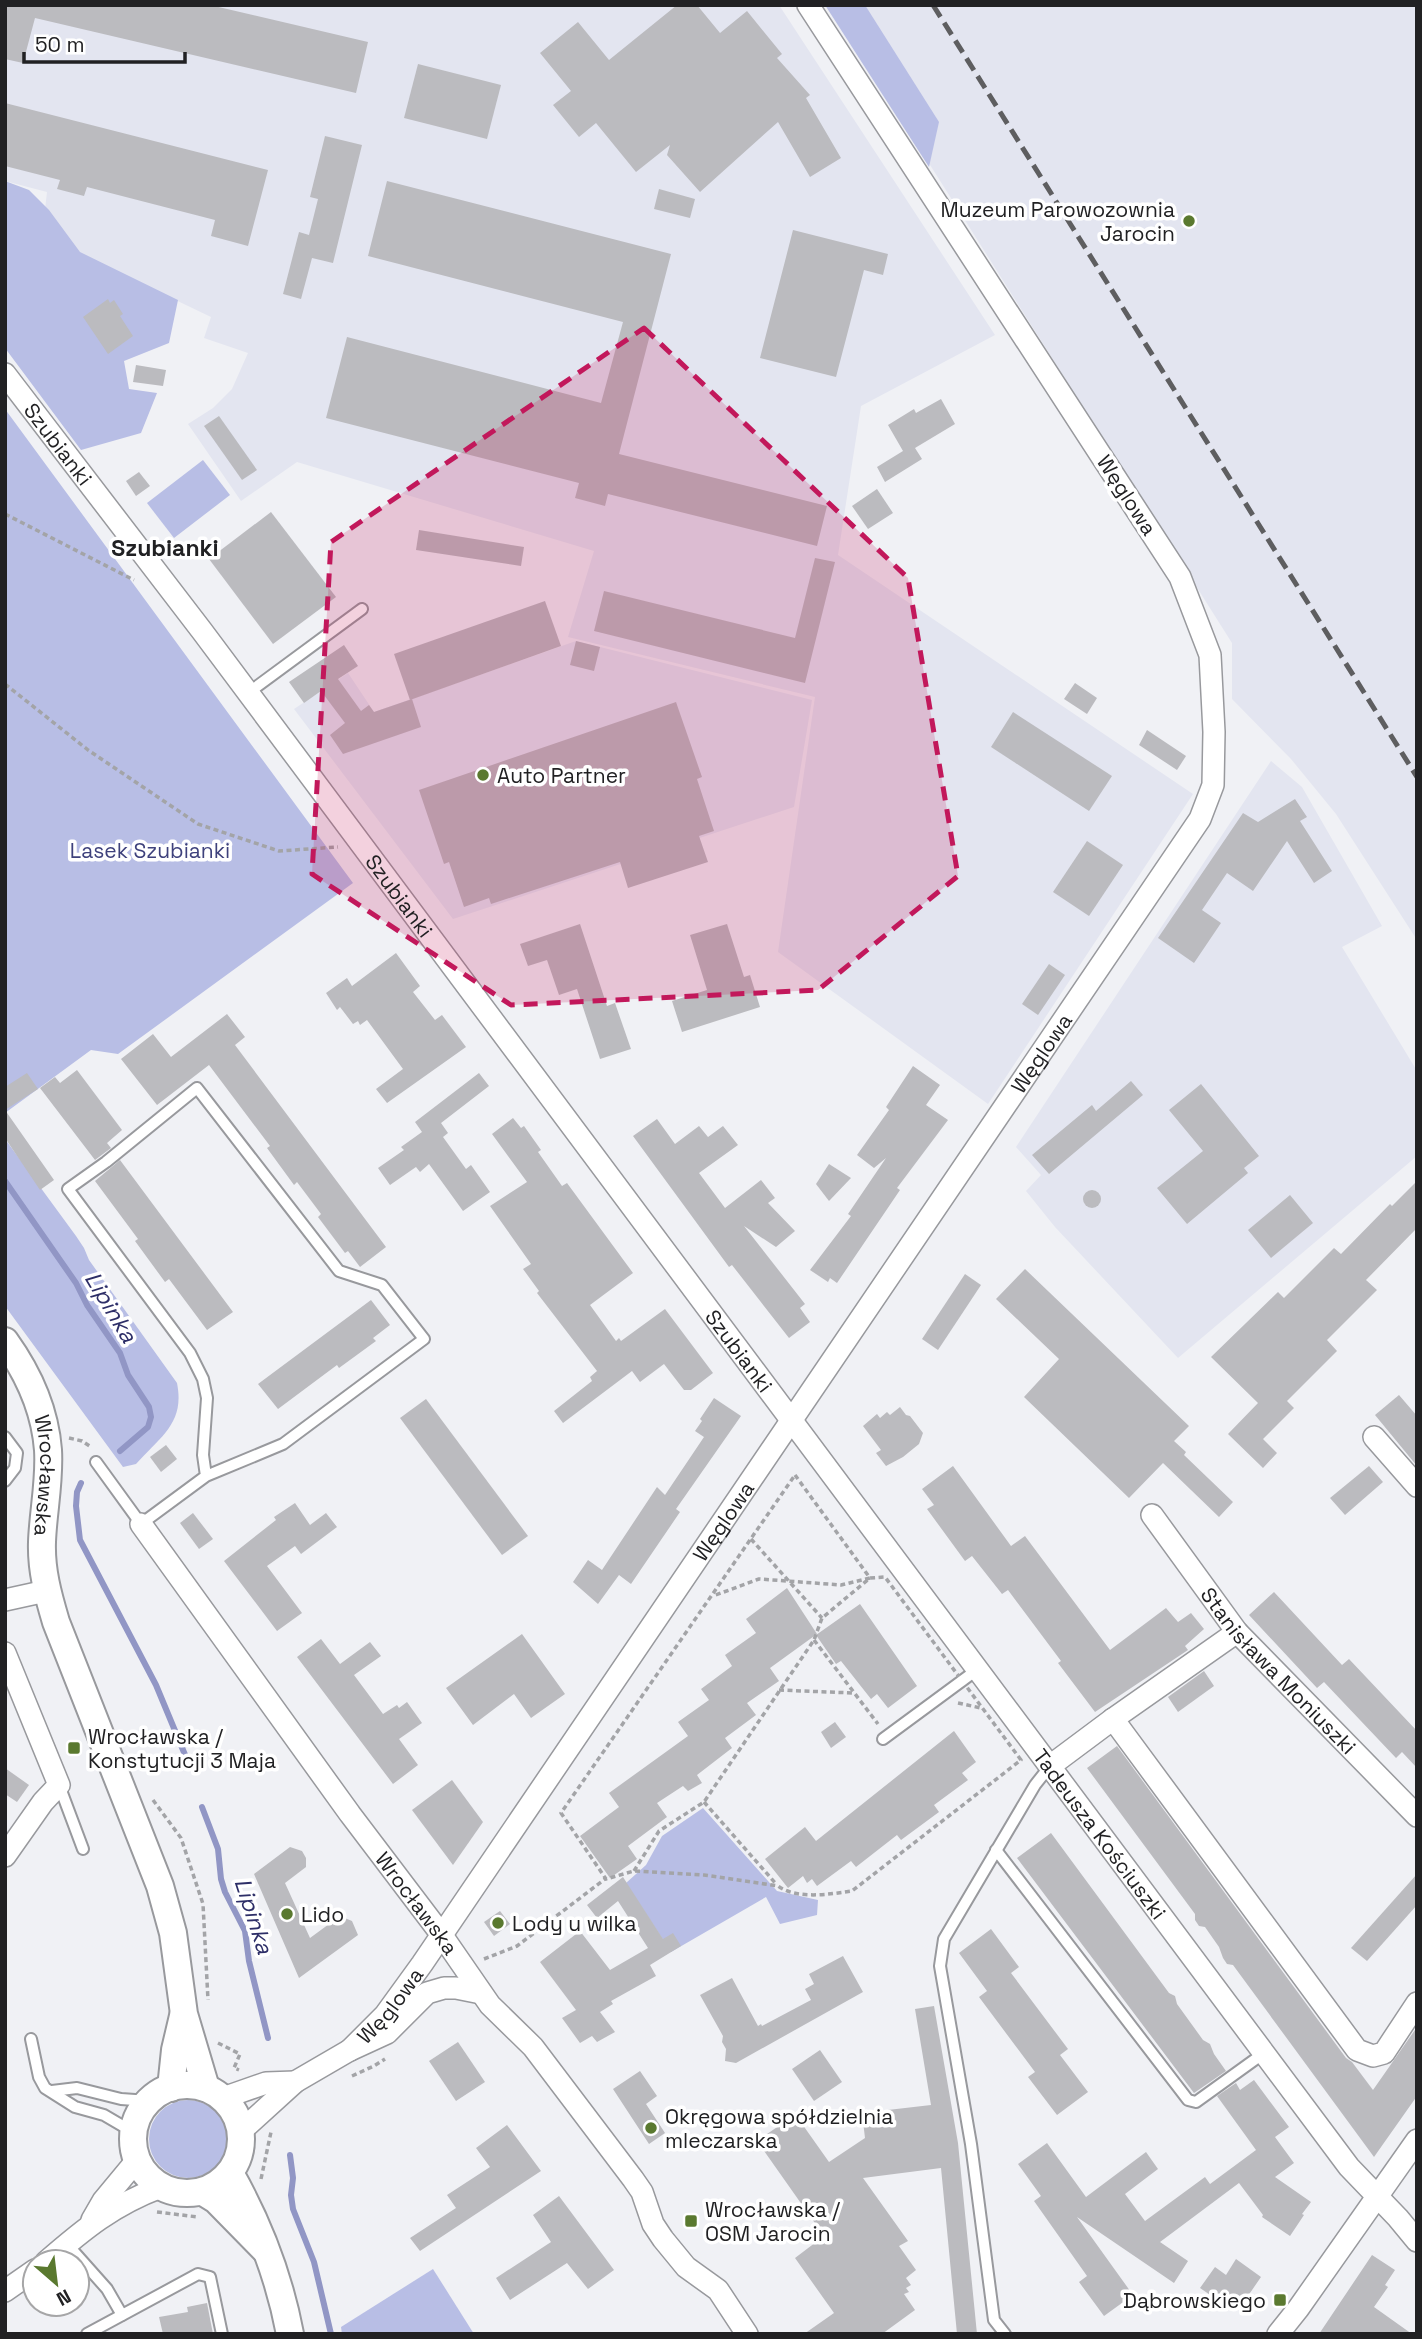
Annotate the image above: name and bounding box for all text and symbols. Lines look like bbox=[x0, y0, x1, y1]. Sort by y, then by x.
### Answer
scale bar bbox=[24, 21, 186, 65]
text: 50 m bbox=[35, 31, 85, 58]
place label: Muzeum Parowozownia Jarocin bbox=[941, 196, 1175, 247]
marker: Muzeum Parowozownia Jarocin bbox=[1181, 213, 1197, 229]
street label: Szubianki bbox=[18, 397, 99, 490]
street label: Węglowa bbox=[1091, 450, 1163, 540]
district label: Szubianki bbox=[111, 533, 219, 563]
place label: Auto Partner bbox=[497, 762, 626, 789]
marker: Auto Partner bbox=[475, 767, 491, 783]
park label: Lasek Szubianki bbox=[70, 837, 230, 864]
street label: Szubianki bbox=[360, 849, 439, 942]
street label: Węglowa bbox=[1004, 1008, 1078, 1098]
water label: Lipinka bbox=[78, 1266, 144, 1349]
street label: Szubianki bbox=[700, 1304, 779, 1398]
street label: Wrocławska bbox=[29, 1412, 62, 1537]
street label: Węglowa bbox=[686, 1476, 760, 1566]
street label: Stanisława Moniuszki bbox=[1195, 1582, 1362, 1760]
place label: Wrocławska / Konstytucji 3 Maja bbox=[88, 1723, 276, 1774]
marker: Wrocławska / Konstytucji 3 Maja bbox=[66, 1740, 82, 1756]
street label: Tadeusza Kościuszki bbox=[1028, 1743, 1173, 1924]
street label: Wrocławska bbox=[370, 1846, 465, 1960]
water label: Lipinka bbox=[228, 1874, 281, 1958]
place label: Lido bbox=[301, 1901, 344, 1928]
marker: Lido bbox=[279, 1906, 295, 1922]
place label: Lody u wilka bbox=[512, 1910, 637, 1937]
marker: Lody u wilka bbox=[490, 1915, 506, 1931]
street label: Węglowa bbox=[351, 1962, 429, 2049]
place label: Okręgowa spółdzielnia mleczarska bbox=[665, 2103, 893, 2154]
marker: Okręgowa spółdzielnia mleczarska bbox=[643, 2120, 659, 2136]
place label: Wrocławska / OSM Jarocin bbox=[705, 2196, 840, 2247]
marker: Wrocławska / OSM Jarocin bbox=[683, 2213, 699, 2229]
north arrow bbox=[21, 2248, 91, 2318]
text: N bbox=[52, 2284, 75, 2312]
place label: Dąbrowskiego bbox=[1123, 2287, 1266, 2314]
marker: Dąbrowskiego bbox=[1272, 2292, 1288, 2308]

